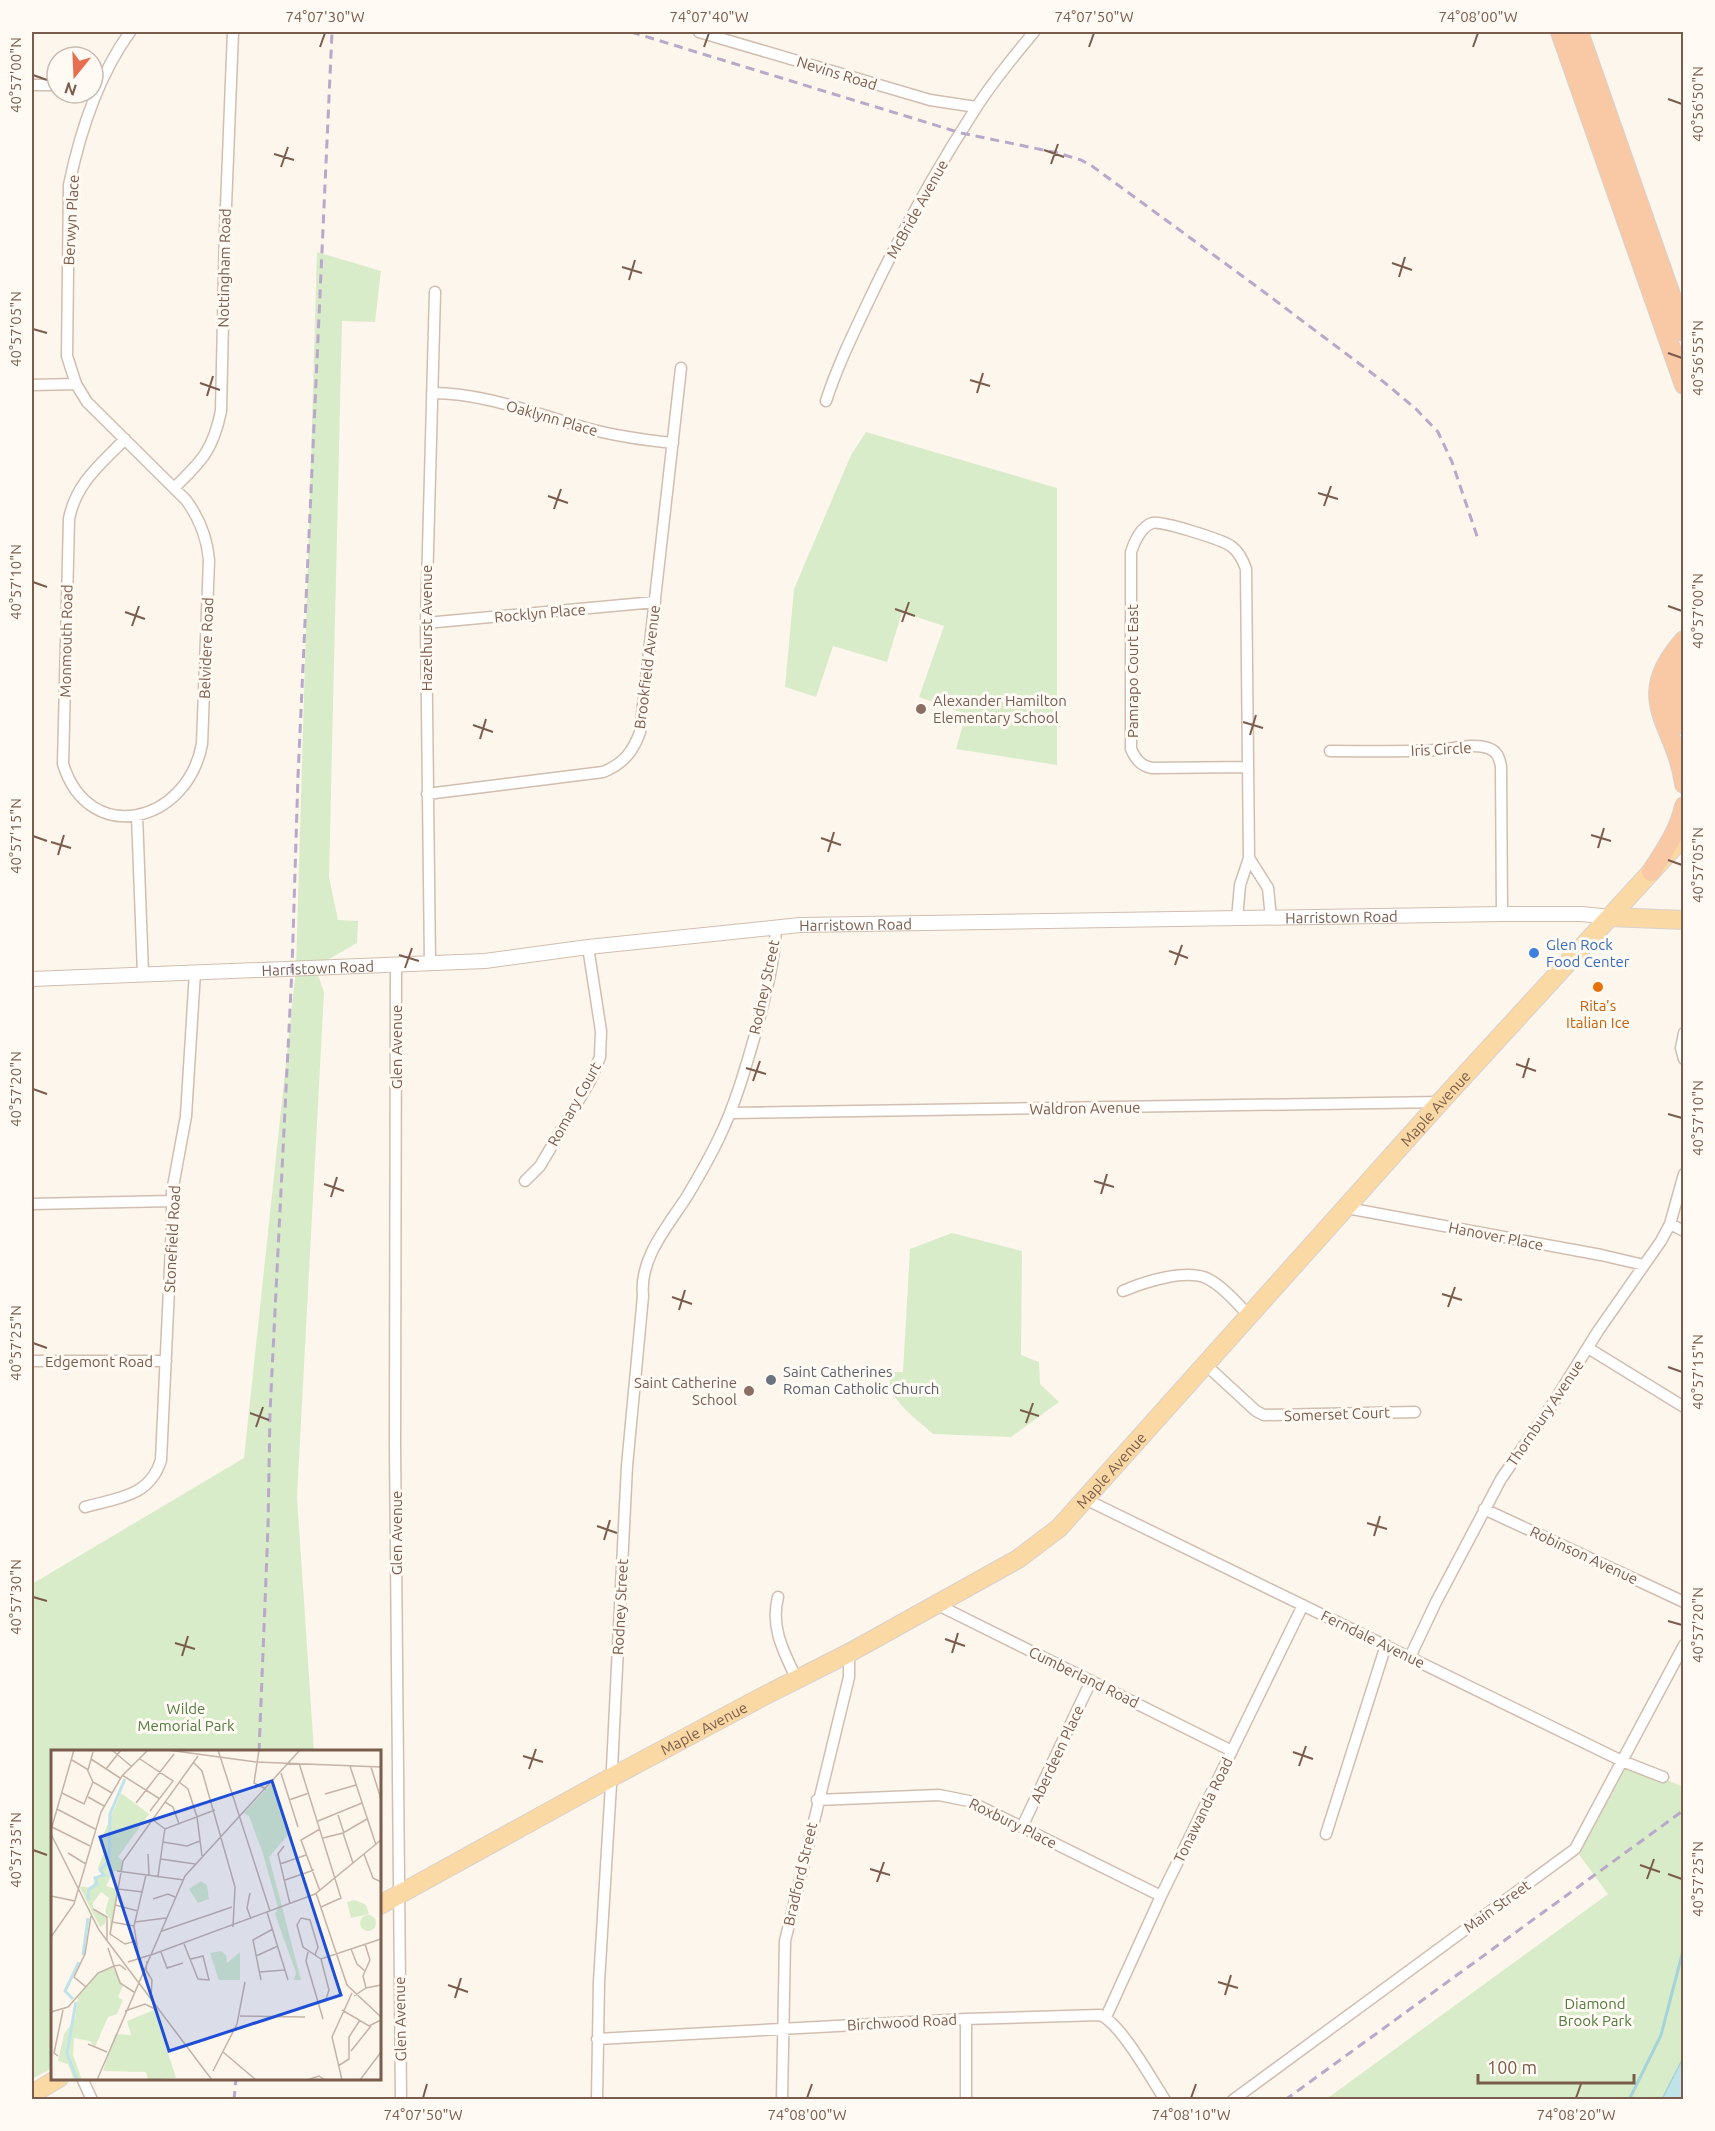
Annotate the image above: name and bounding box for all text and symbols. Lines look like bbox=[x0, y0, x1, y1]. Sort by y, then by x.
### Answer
text: 74°07'30"W bbox=[285, 8, 365, 25]
text: 74°07'40"W bbox=[669, 8, 749, 25]
text: 74°07'50"W bbox=[1054, 8, 1134, 25]
text: 74°08'00"W bbox=[1438, 8, 1518, 25]
text: 40°57'00"N bbox=[7, 37, 24, 113]
north arrow bbox=[45, 45, 105, 105]
street label: Nevins Road bbox=[795, 53, 879, 93]
text: 40°56'50"N bbox=[1689, 66, 1706, 142]
text: N bbox=[62, 79, 79, 100]
street label: McBride Avenue bbox=[883, 157, 951, 261]
street label: Berwyn Place bbox=[60, 174, 82, 266]
street label: Nottingham Road bbox=[214, 208, 234, 328]
text: 40°57'05"N bbox=[7, 291, 24, 367]
text: 40°56'55"N bbox=[1689, 320, 1706, 396]
street label: Oaklynn Place bbox=[504, 397, 600, 439]
text: 40°57'10"N bbox=[7, 544, 24, 620]
street label: Hazelhurst Avenue bbox=[418, 565, 435, 691]
text: 40°57'00"N bbox=[1689, 573, 1706, 649]
street label: Monmouth Road bbox=[57, 584, 75, 698]
street label: Belvidere Road bbox=[196, 597, 216, 699]
street label: Rocklyn Place bbox=[494, 601, 586, 625]
street label: Brookfield Avenue bbox=[631, 604, 663, 730]
street label: Pamrapo Court East bbox=[1124, 604, 1141, 738]
place label: Alexander Hamilton Elementary School bbox=[933, 692, 1067, 726]
marker: Alexander Hamilton Elementary School bbox=[914, 702, 928, 716]
street label: Iris Circle bbox=[1410, 739, 1472, 759]
text: 40°57'15"N bbox=[7, 798, 24, 874]
text: 40°57'05"N bbox=[1689, 827, 1706, 903]
street label: Harristown Road bbox=[1285, 907, 1398, 926]
street label: Harristown Road bbox=[799, 915, 912, 934]
place label: Glen Rock Food Center bbox=[1546, 936, 1630, 970]
street label: Rodney Street bbox=[746, 938, 782, 1036]
marker: Glen Rock Food Center bbox=[1527, 946, 1541, 960]
street label: Harristown Road bbox=[261, 957, 374, 978]
marker: Rita's Italian Ice bbox=[1591, 980, 1605, 994]
place label: Rita's Italian Ice bbox=[1566, 997, 1630, 1031]
street label: Glen Avenue bbox=[388, 1005, 405, 1089]
text: 40°57'20"N bbox=[7, 1051, 24, 1127]
street label: Romary Court bbox=[544, 1059, 604, 1149]
street label: Maple Avenue bbox=[1397, 1067, 1473, 1149]
text: 40°57'10"N bbox=[1689, 1080, 1706, 1156]
street label: Waldron Avenue bbox=[1029, 1099, 1141, 1117]
street label: Stonefield Road bbox=[161, 1185, 183, 1293]
street label: Hanover Place bbox=[1447, 1218, 1545, 1254]
text: 40°57'25"N bbox=[7, 1305, 24, 1381]
text: 40°57'15"N bbox=[1689, 1334, 1706, 1410]
street label: Edgemont Road bbox=[45, 1353, 153, 1370]
street label: Thornbury Avenue bbox=[1503, 1357, 1587, 1469]
place label: Saint Catherines Roman Catholic Church bbox=[783, 1363, 939, 1397]
marker: Saint Catherines Roman Catholic Church bbox=[764, 1373, 778, 1387]
place label: Saint Catherine School bbox=[634, 1374, 737, 1408]
marker: Saint Catherine School bbox=[742, 1384, 756, 1398]
street label: Somerset Court bbox=[1284, 1404, 1390, 1424]
street label: Maple Avenue bbox=[1073, 1429, 1149, 1511]
street label: Glen Avenue bbox=[388, 1491, 405, 1575]
street label: Robinson Avenue bbox=[1527, 1523, 1641, 1587]
street label: Rodney Street bbox=[609, 1558, 631, 1656]
text: 40°57'30"N bbox=[7, 1559, 24, 1635]
text: 40°57'20"N bbox=[1689, 1587, 1706, 1663]
street label: Ferndale Avenue bbox=[1318, 1607, 1428, 1671]
street label: Cumberland Road bbox=[1026, 1643, 1142, 1711]
street label: Maple Avenue bbox=[658, 1698, 750, 1758]
park label: Wilde Memorial Park bbox=[137, 1700, 235, 1734]
street label: Aberdeen Place bbox=[1027, 1703, 1087, 1805]
inset map bbox=[51, 1750, 381, 2080]
street label: Tonawanda Road bbox=[1170, 1755, 1236, 1865]
street label: Roxbury Place bbox=[966, 1794, 1060, 1852]
text: 40°57'35"N bbox=[7, 1812, 24, 1888]
street label: Bradford Street bbox=[780, 1820, 820, 1928]
text: 40°57'25"N bbox=[1689, 1841, 1706, 1917]
street label: Main Street bbox=[1460, 1876, 1534, 1936]
street label: Glen Avenue bbox=[391, 1977, 409, 2061]
park label: Diamond Brook Park bbox=[1558, 1995, 1632, 2029]
street label: Birchwood Road bbox=[846, 2011, 958, 2033]
scale bar bbox=[1478, 2047, 1634, 2085]
text: 100 m bbox=[1487, 2057, 1537, 2077]
text: 74°07'50"W bbox=[383, 2106, 463, 2123]
text: 74°08'00"W bbox=[767, 2106, 847, 2123]
text: 74°08'10"W bbox=[1151, 2106, 1231, 2123]
text: 74°08'20"W bbox=[1536, 2106, 1616, 2123]

